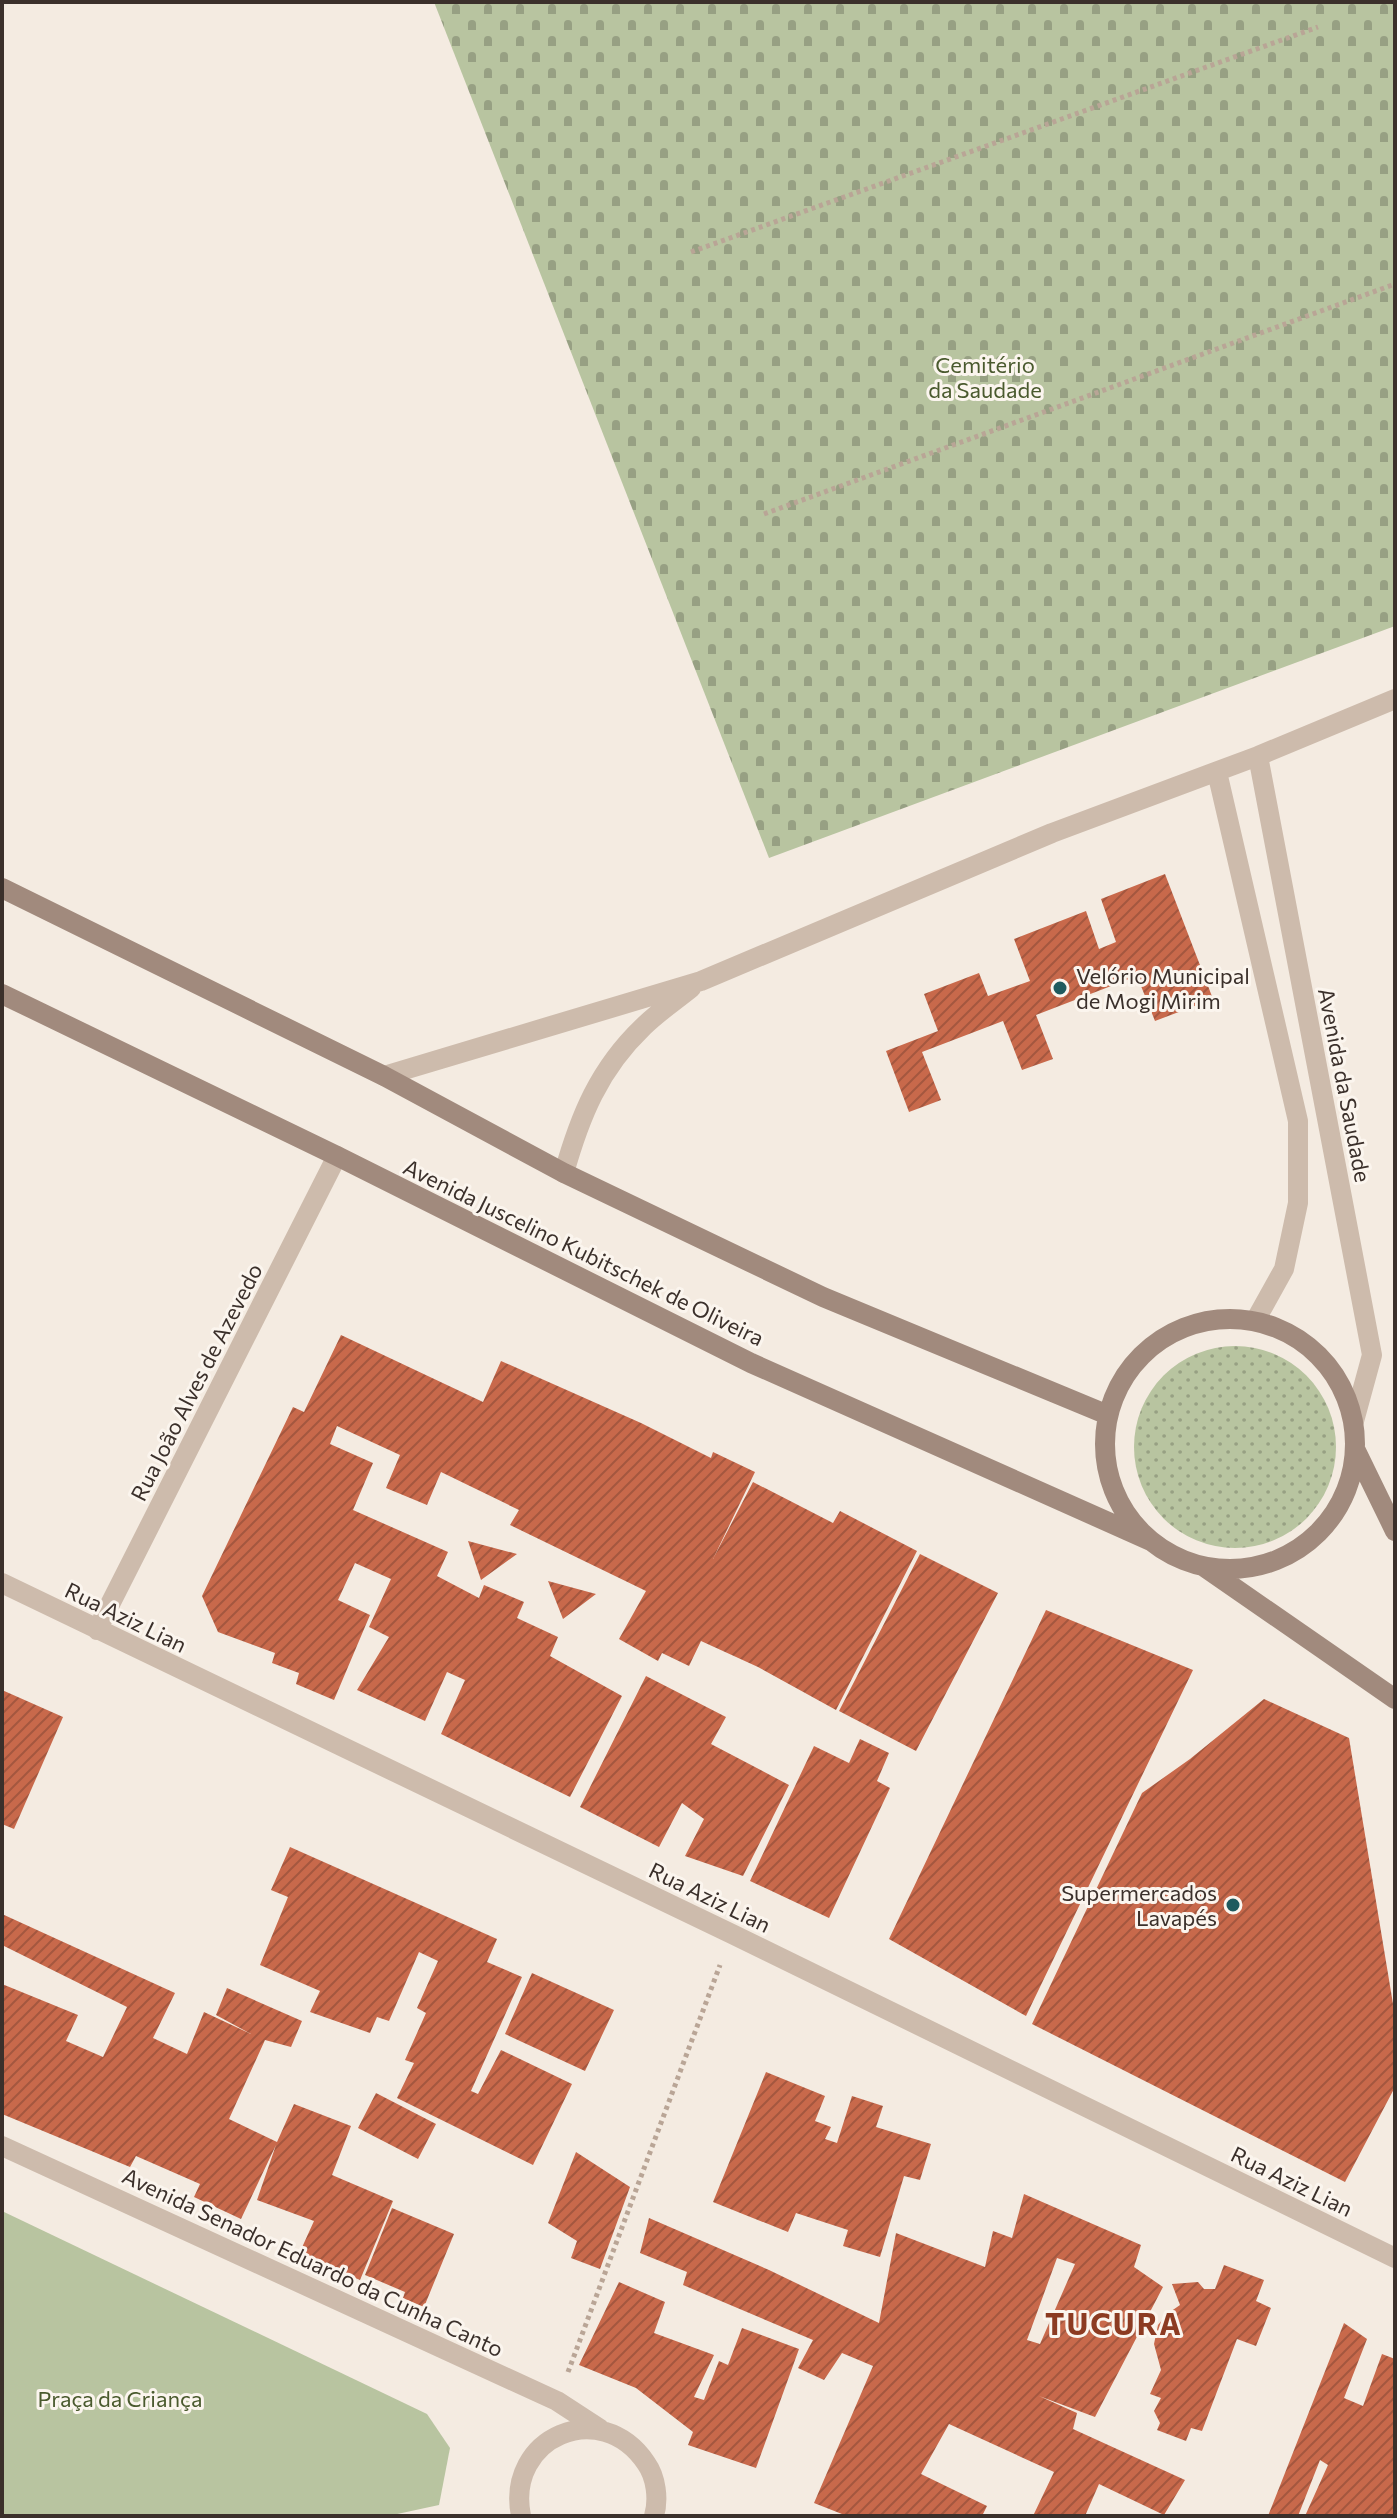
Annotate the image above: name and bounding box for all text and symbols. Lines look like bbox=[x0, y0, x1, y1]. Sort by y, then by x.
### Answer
park label: Cemitério da Saudade bbox=[928, 351, 1042, 403]
place label: Velório Municipal de Mogi Mirim bbox=[1076, 962, 1250, 1014]
marker: Velório Municipal de Mogi Mirim bbox=[1051, 979, 1069, 997]
street label: Avenida da Saudade bbox=[1313, 986, 1377, 1184]
street label: Avenida Juscelino Kubitschek de Oliveira bbox=[399, 1153, 769, 1351]
street label: Rua João Alves de Azevedo bbox=[124, 1259, 268, 1505]
street label: Rua Aziz Lian bbox=[61, 1576, 191, 1658]
street label: Rua Aziz Lian bbox=[645, 1856, 775, 1938]
place label: Supermercados Lavapés bbox=[1061, 1879, 1217, 1931]
marker: Supermercados Lavapés bbox=[1224, 1896, 1242, 1914]
street label: Rua Aziz Lian bbox=[1227, 2140, 1357, 2222]
street label: Avenida Senador Eduardo da Cunha Canto bbox=[118, 2162, 508, 2362]
district label: TUCURA bbox=[1045, 2304, 1183, 2341]
park label: Praça da Criança bbox=[38, 2385, 202, 2412]

